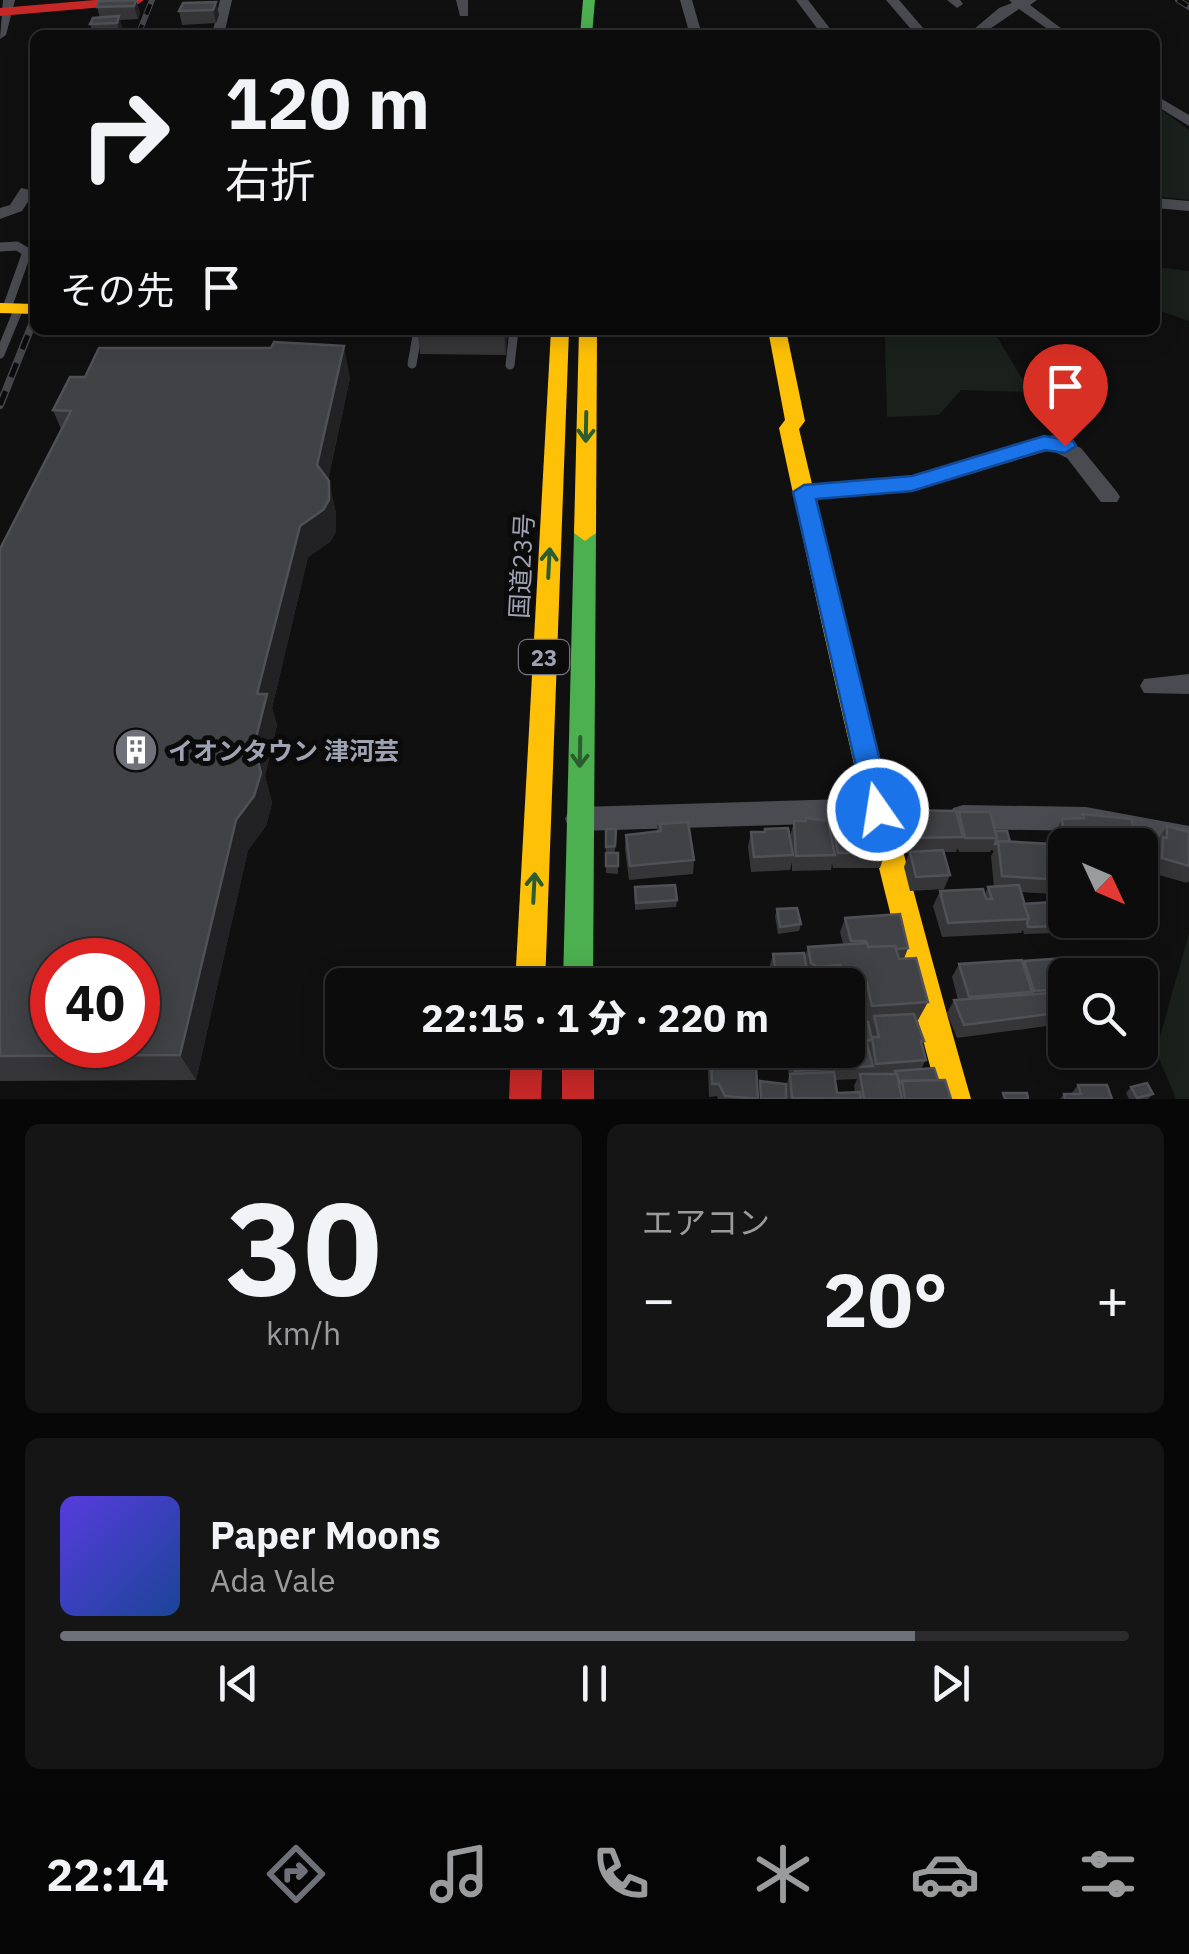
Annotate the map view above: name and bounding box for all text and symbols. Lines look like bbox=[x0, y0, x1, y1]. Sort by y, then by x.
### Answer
text: 120 m bbox=[225, 57, 430, 148]
icon: right bbox=[60, 70, 190, 200]
text: 右折 bbox=[225, 151, 315, 209]
icon: arrive bbox=[194, 260, 249, 315]
text: その先 bbox=[60, 265, 174, 314]
pin bbox=[1023, 344, 1108, 447]
icon: arrive bbox=[1038, 359, 1093, 414]
one-way arrow bbox=[576, 410, 596, 443]
street label: 国道23号 bbox=[502, 513, 540, 619]
one-way arrow bbox=[539, 547, 558, 579]
road number: 23 bbox=[519, 640, 569, 674]
building icon: イオンタウン 津河芸 bbox=[113, 727, 159, 773]
place label: イオンタウン 津河芸 bbox=[168, 734, 399, 767]
one-way arrow bbox=[570, 736, 590, 768]
position arrow bbox=[826, 758, 930, 862]
north arrow bbox=[1048, 828, 1158, 938]
map controls bbox=[1048, 828, 1158, 1068]
one-way arrow bbox=[525, 872, 544, 904]
speed limit sign: 40 bbox=[30, 938, 160, 1068]
button: search bbox=[1048, 958, 1158, 1068]
text: 22:15 · 1 分 · 220 m bbox=[421, 993, 769, 1042]
text: 30 bbox=[225, 1162, 382, 1331]
text: エアコン bbox=[642, 1201, 770, 1243]
text: 20° bbox=[823, 1250, 948, 1348]
text: − bbox=[642, 1263, 675, 1334]
text: + bbox=[1096, 1263, 1129, 1334]
text: km/h bbox=[266, 1312, 341, 1354]
text: Paper Moons bbox=[210, 1510, 441, 1559]
text: Ada Vale bbox=[210, 1559, 336, 1601]
icon: previous bbox=[211, 1656, 266, 1711]
icon: pause bbox=[567, 1656, 622, 1711]
icon: next bbox=[923, 1656, 978, 1711]
icon: directions bbox=[261, 1839, 331, 1909]
icon: music bbox=[424, 1839, 494, 1909]
icon: phone bbox=[586, 1839, 656, 1909]
icon: climate bbox=[748, 1839, 818, 1909]
icon: car bbox=[910, 1839, 980, 1909]
icon: filters bbox=[1073, 1839, 1143, 1909]
text: 22:14 bbox=[46, 1845, 169, 1903]

